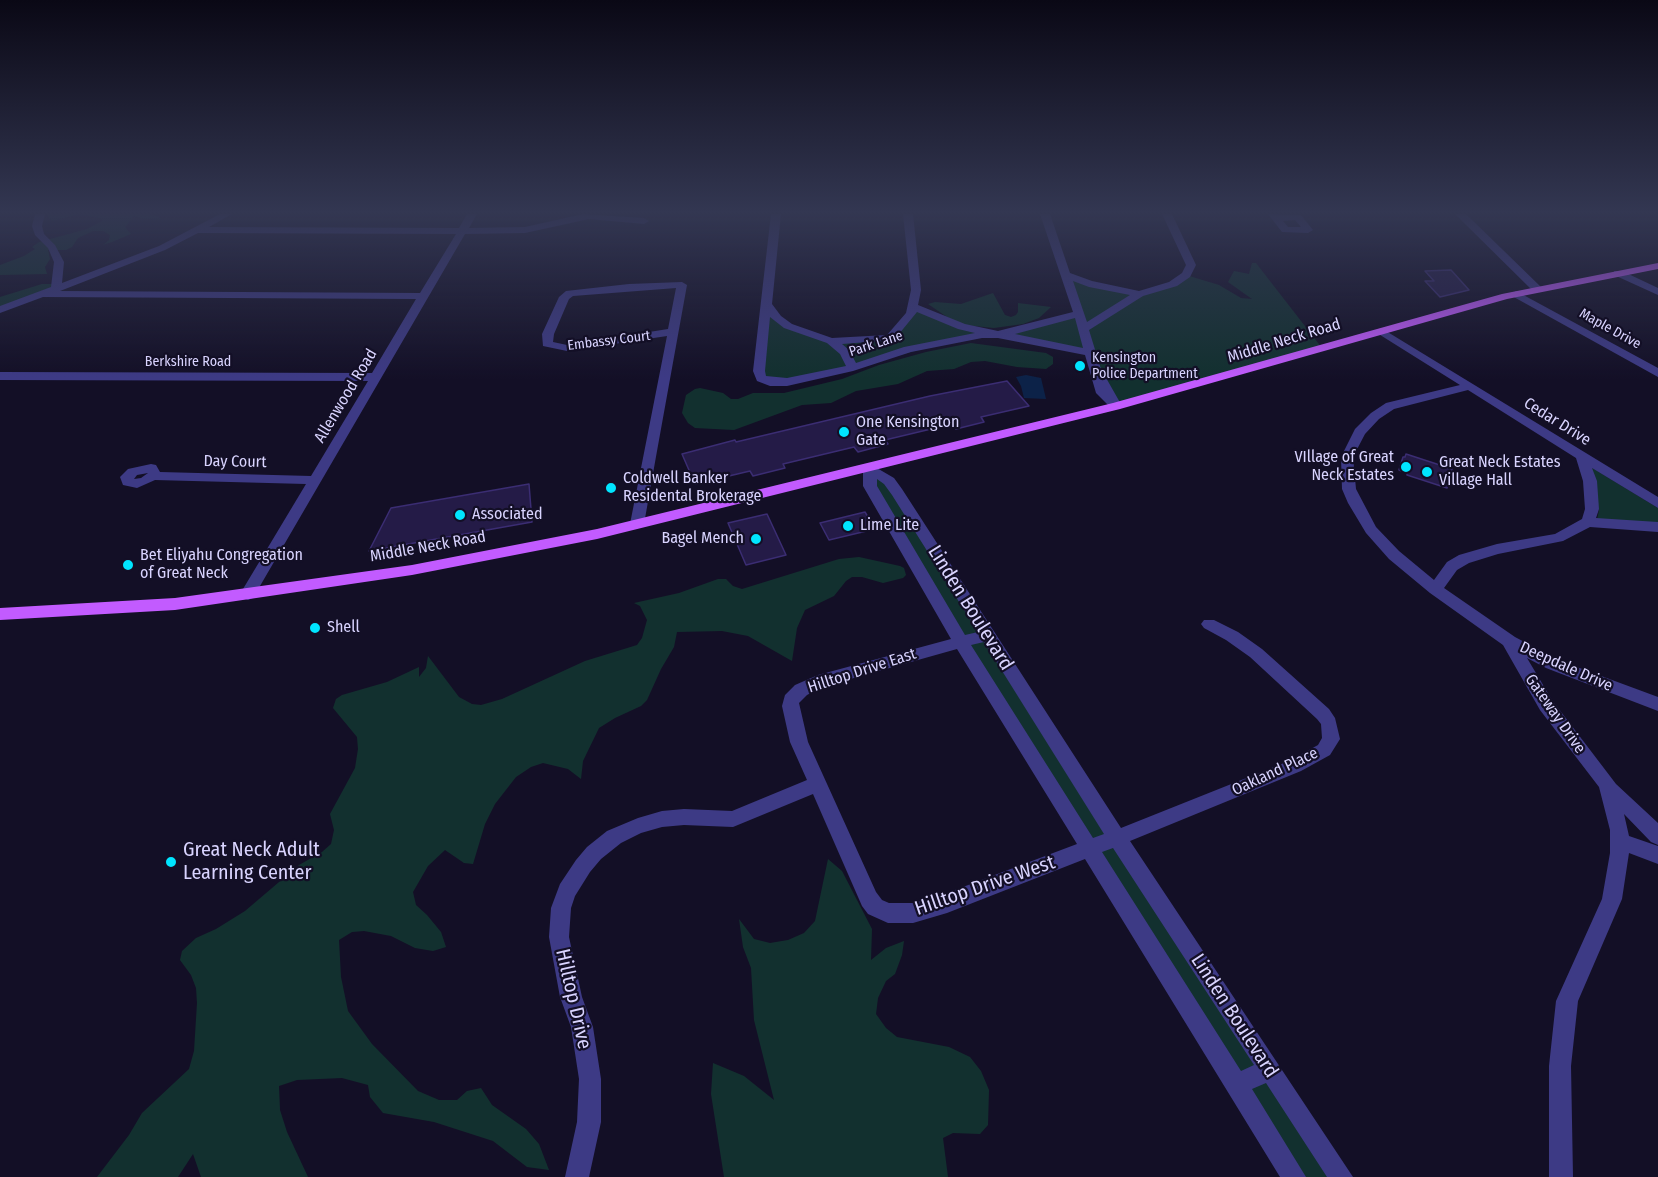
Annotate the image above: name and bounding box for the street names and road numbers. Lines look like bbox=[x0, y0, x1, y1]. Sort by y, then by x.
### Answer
street label: Maple Drive bbox=[1576, 305, 1644, 353]
street label: Middle Neck Road bbox=[1225, 315, 1343, 367]
street label: Park Lane bbox=[847, 327, 905, 361]
street label: Embassy Court bbox=[567, 328, 651, 354]
street label: Allenwood Road bbox=[310, 346, 382, 446]
street label: Berkshire Road bbox=[145, 354, 231, 370]
street label: Cedar Drive bbox=[1520, 394, 1594, 450]
street label: Day Court bbox=[203, 452, 267, 472]
street label: Middle Neck Road bbox=[369, 527, 487, 567]
street label: Linden Boulevard bbox=[922, 541, 1018, 675]
street label: Deepdale Drive bbox=[1517, 638, 1615, 696]
street label: Hilltop Drive East bbox=[805, 644, 919, 698]
street label: Gateway Drive bbox=[1521, 671, 1589, 757]
street label: Oakland Place bbox=[1229, 744, 1321, 800]
street label: Hilltop Drive West bbox=[912, 851, 1058, 921]
street label: Hilltop Drive bbox=[550, 947, 596, 1051]
street label: Linden Boulevard bbox=[1185, 950, 1283, 1082]

